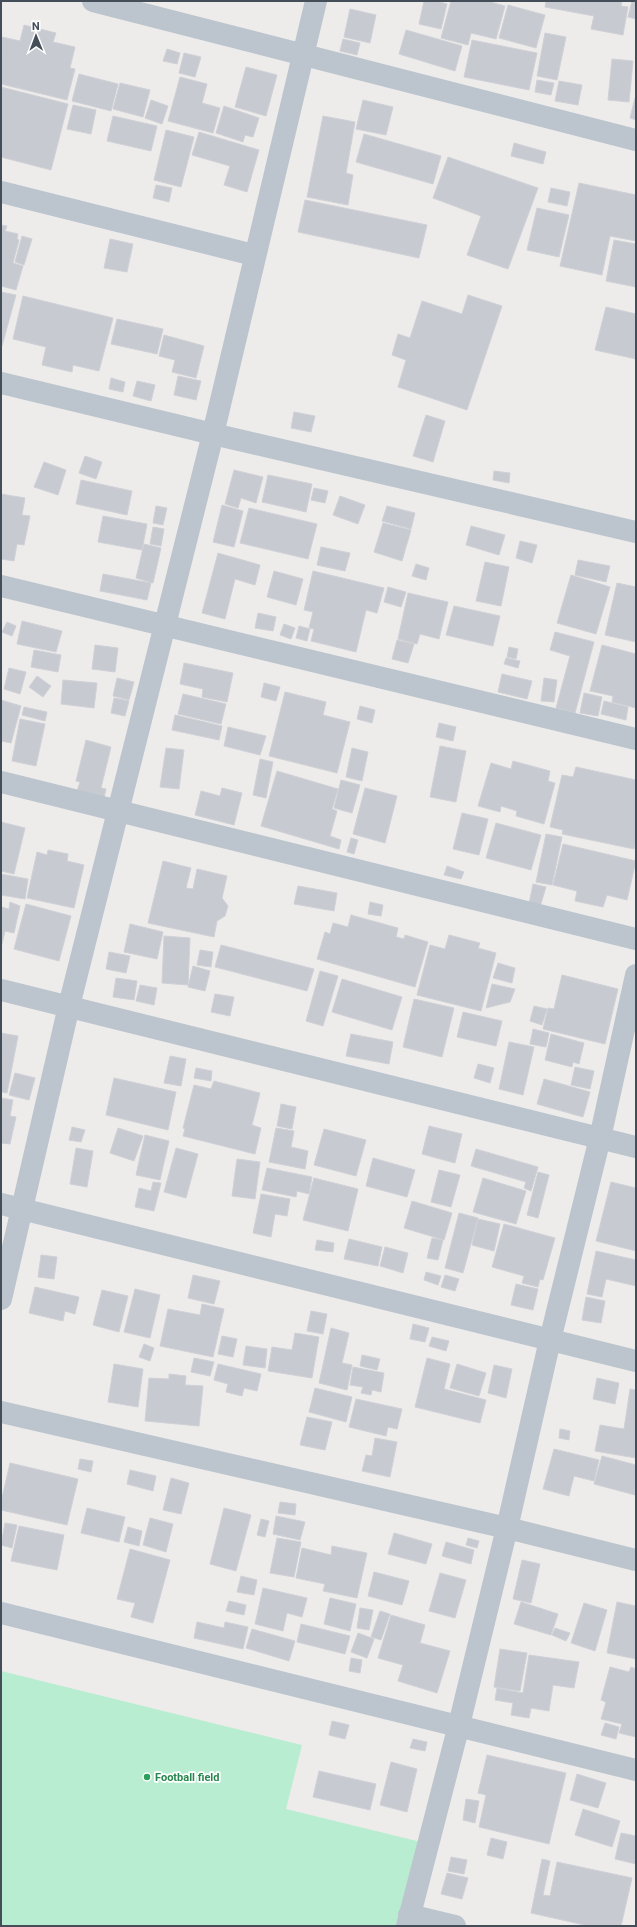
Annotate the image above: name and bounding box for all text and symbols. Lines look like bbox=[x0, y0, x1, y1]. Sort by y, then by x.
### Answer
north arrow bbox=[16, 16, 56, 56]
text: N bbox=[32, 20, 40, 33]
place label: Football field bbox=[155, 1771, 219, 1784]
marker: Football field bbox=[142, 1772, 152, 1782]

